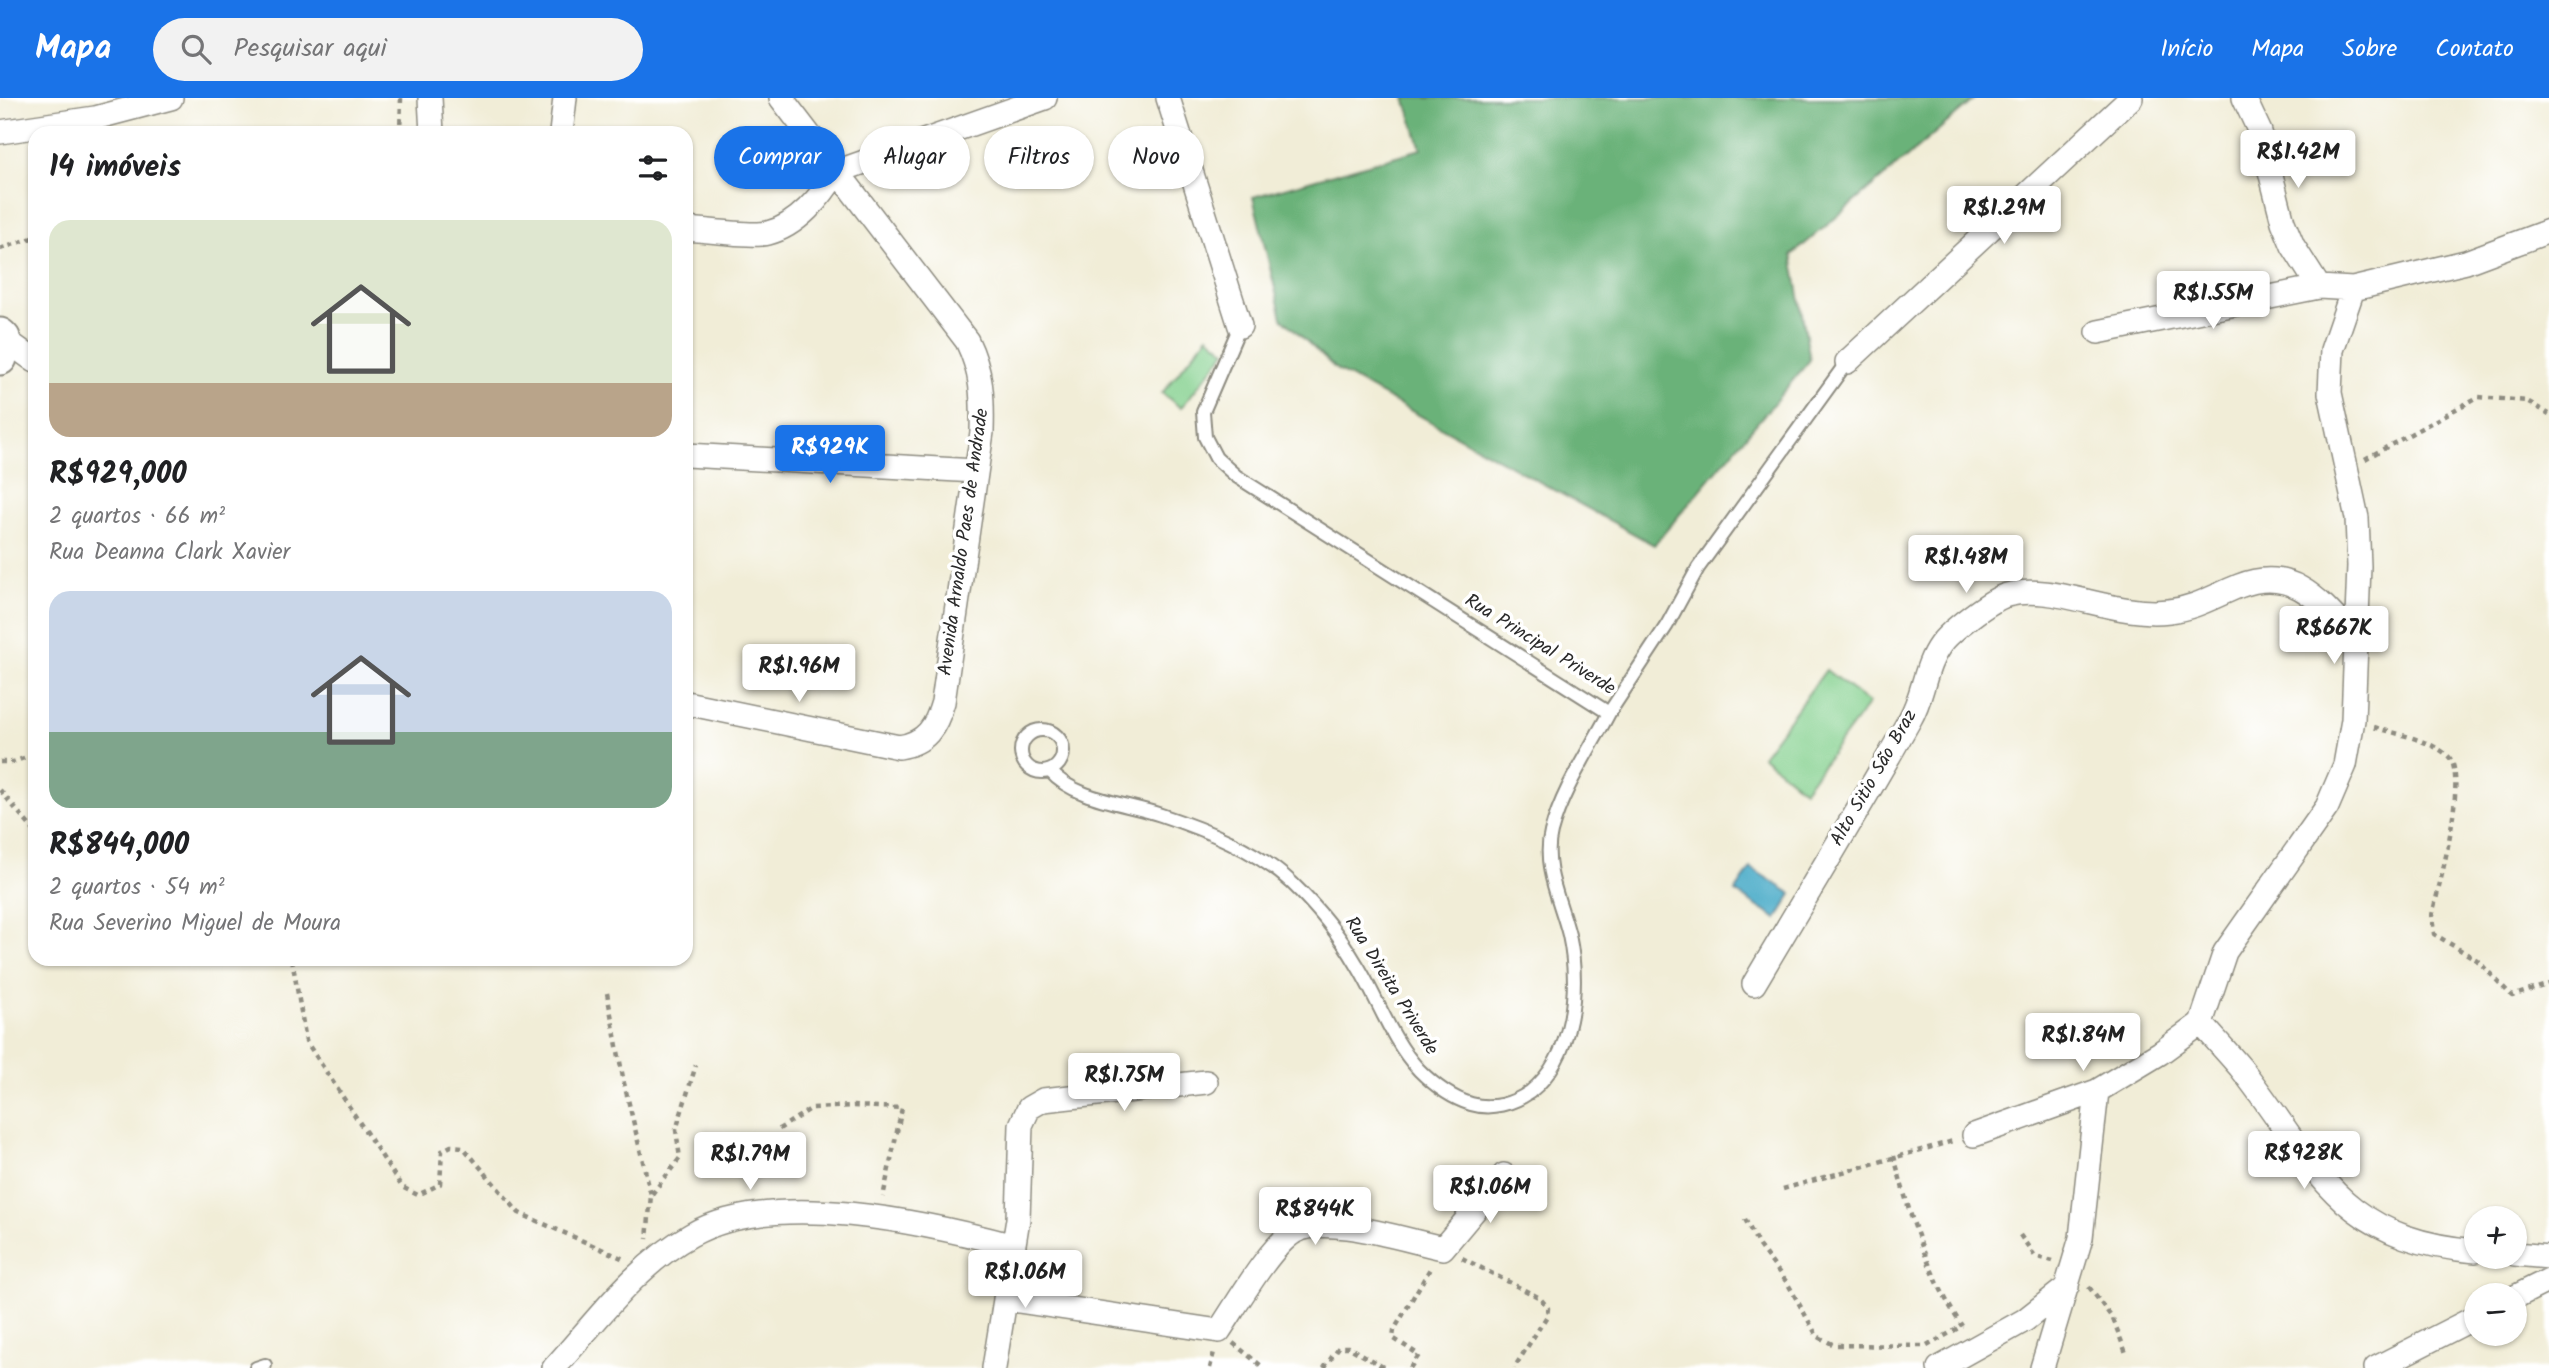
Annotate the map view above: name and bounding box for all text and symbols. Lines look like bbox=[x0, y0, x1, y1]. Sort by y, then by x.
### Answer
search box bbox=[153, 18, 643, 81]
text: Mapa bbox=[35, 23, 111, 76]
text: Pesquisar aqui bbox=[233, 28, 387, 70]
icon: search bbox=[177, 30, 215, 68]
text: Início bbox=[2160, 30, 2213, 69]
text: Mapa bbox=[2251, 30, 2304, 69]
text: Sobre bbox=[2342, 30, 2397, 69]
text: Contato bbox=[2435, 30, 2514, 69]
chip: Comprar bbox=[714, 126, 845, 189]
chip: Alugar bbox=[859, 126, 970, 189]
chip: Filtros bbox=[984, 126, 1094, 189]
chip: Novo bbox=[1108, 126, 1204, 189]
pin: R$1.42M bbox=[2233, 130, 2363, 190]
text: R$1.42M bbox=[2256, 135, 2340, 171]
text: 14 imóveis bbox=[49, 144, 181, 192]
icon: filters bbox=[634, 149, 672, 187]
pin: R$1.29M bbox=[1939, 186, 2069, 246]
text: R$1.29M bbox=[1963, 191, 2045, 227]
icon: home bbox=[298, 266, 424, 392]
pin: R$1.55M bbox=[2148, 272, 2278, 331]
text: R$1.55M bbox=[2173, 276, 2253, 312]
street label: Avenida Arnaldo Paes de Andrade bbox=[930, 406, 998, 678]
pin: R$929K bbox=[773, 426, 887, 485]
text: R$929K bbox=[791, 430, 869, 466]
text: R$929,000 bbox=[49, 451, 187, 499]
text: 2 quartos · 66 m² bbox=[49, 499, 225, 535]
text: Rua Deanna Clark Xavier bbox=[49, 535, 290, 571]
pin: R$1.48M bbox=[1901, 536, 2031, 595]
text: R$1.48M bbox=[1924, 540, 2008, 576]
street label: Rua Principal Priverde bbox=[1459, 586, 1622, 704]
pin: R$667K bbox=[2277, 606, 2391, 666]
text: R$667K bbox=[2295, 611, 2373, 647]
icon: home bbox=[298, 637, 424, 763]
pin: R$1.96M bbox=[734, 644, 864, 704]
text: R$1.96M bbox=[758, 649, 840, 685]
street label: Alto Sitio São Braz bbox=[1823, 704, 1925, 852]
text: R$844,000 bbox=[49, 822, 189, 870]
text: 2 quartos · 54 m² bbox=[49, 870, 225, 906]
text: Rua Severino Miguel de Moura bbox=[49, 906, 341, 942]
street label: Rua Direita Priverde bbox=[1336, 911, 1446, 1062]
pin: R$1.84M bbox=[2018, 1014, 2148, 1073]
text: R$1.84M bbox=[2041, 1018, 2125, 1054]
pin: R$1.75M bbox=[1059, 1054, 1189, 1113]
text: R$1.75M bbox=[1084, 1058, 1164, 1094]
pin: R$1.79M bbox=[685, 1132, 815, 1192]
pin: R$928K bbox=[2247, 1132, 2361, 1191]
text: R$928K bbox=[2264, 1136, 2344, 1172]
text: R$1.79M bbox=[710, 1137, 790, 1173]
pin: R$1.06M bbox=[1425, 1166, 1555, 1225]
text: R$1.06M bbox=[1449, 1170, 1531, 1206]
pin: R$844K bbox=[1258, 1188, 1372, 1247]
text: R$844K bbox=[1275, 1192, 1355, 1228]
map controls bbox=[2464, 1206, 2527, 1346]
button: + bbox=[2464, 1206, 2527, 1269]
pin: R$1.06M bbox=[960, 1250, 1090, 1310]
text: R$1.06M bbox=[984, 1255, 1066, 1291]
button: − bbox=[2464, 1283, 2527, 1346]

